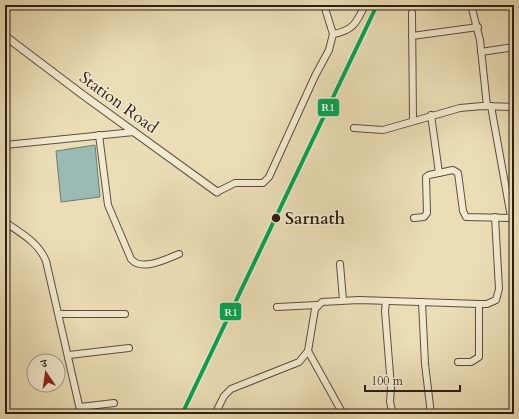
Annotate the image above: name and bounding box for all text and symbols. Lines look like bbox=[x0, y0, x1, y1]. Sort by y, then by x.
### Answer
street label: Station Road bbox=[75, 66, 163, 139]
line badge: R1 bbox=[317, 98, 340, 117]
text: R1 bbox=[321, 100, 335, 115]
place label: Sarnath bbox=[285, 207, 346, 230]
marker: Sarnath bbox=[270, 212, 282, 224]
line badge: R1 bbox=[219, 302, 242, 321]
text: R1 bbox=[224, 305, 238, 320]
north arrow bbox=[26, 353, 66, 393]
text: उ bbox=[38, 355, 50, 372]
scale bar bbox=[365, 367, 460, 393]
text: 100 m bbox=[371, 373, 404, 389]

